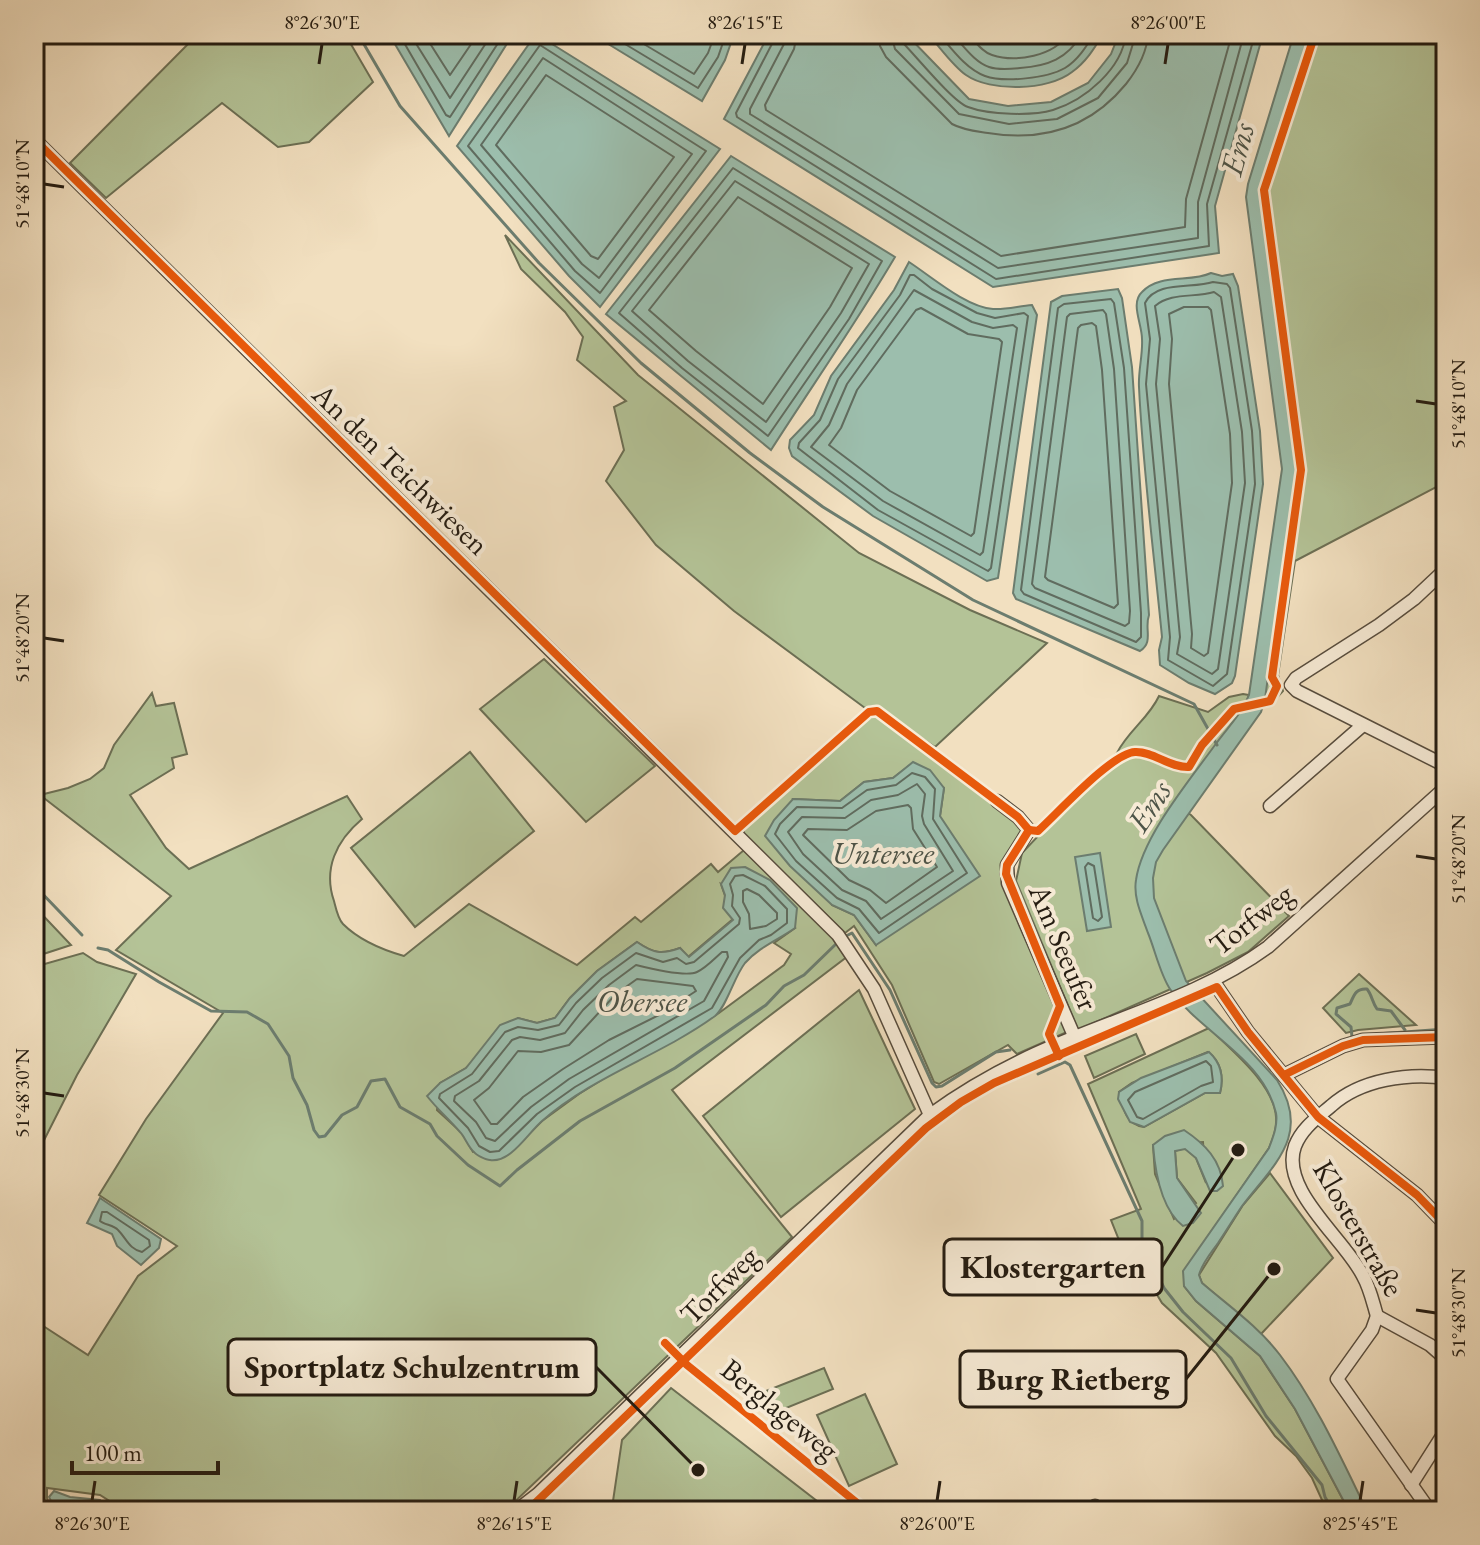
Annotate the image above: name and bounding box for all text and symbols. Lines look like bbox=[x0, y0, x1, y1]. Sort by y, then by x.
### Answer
text: 8°26'30"E bbox=[284, 9, 360, 35]
text: 8°26'15"E bbox=[707, 9, 783, 35]
text: 8°26'00"E bbox=[1130, 9, 1206, 35]
water label: Ems bbox=[1209, 118, 1264, 182]
text: 51°48'10"N bbox=[9, 139, 35, 229]
text: 51°48'10"N bbox=[1445, 359, 1471, 449]
street label: An den Teichwiesen bbox=[304, 374, 498, 563]
text: 51°48'20"N bbox=[9, 593, 35, 683]
water label: Ems bbox=[1116, 772, 1181, 841]
text: 51°48'20"N bbox=[1445, 814, 1471, 904]
water label: Untersee bbox=[832, 832, 935, 874]
street label: Torfweg bbox=[1201, 874, 1302, 964]
street label: Am Seeufer bbox=[1020, 877, 1108, 1016]
water label: Obersee bbox=[597, 980, 688, 1022]
text: 51°48'30"N bbox=[9, 1048, 35, 1138]
street label: Klosterstraße bbox=[1304, 1153, 1414, 1303]
street label: Torfweg bbox=[671, 1237, 767, 1333]
callout: Klostergarten bbox=[944, 1239, 1162, 1295]
text: Klostergarten bbox=[960, 1246, 1146, 1288]
text: 51°48'30"N bbox=[1445, 1268, 1471, 1358]
callout: Sportplatz Schulzentrum bbox=[228, 1339, 596, 1395]
text: Sportplatz Schulzentrum bbox=[244, 1346, 580, 1388]
street label: Berglageweg bbox=[713, 1350, 848, 1469]
callout: Burg Rietberg bbox=[960, 1351, 1186, 1407]
text: Burg Rietberg bbox=[976, 1358, 1171, 1400]
scale bar bbox=[72, 1425, 218, 1475]
text: 100 m bbox=[84, 1437, 142, 1468]
text: 8°26'30"E bbox=[54, 1510, 130, 1536]
text: 8°26'15"E bbox=[476, 1510, 552, 1536]
text: 8°26'00"E bbox=[899, 1510, 975, 1536]
text: 8°25'45"E bbox=[1322, 1510, 1398, 1536]

